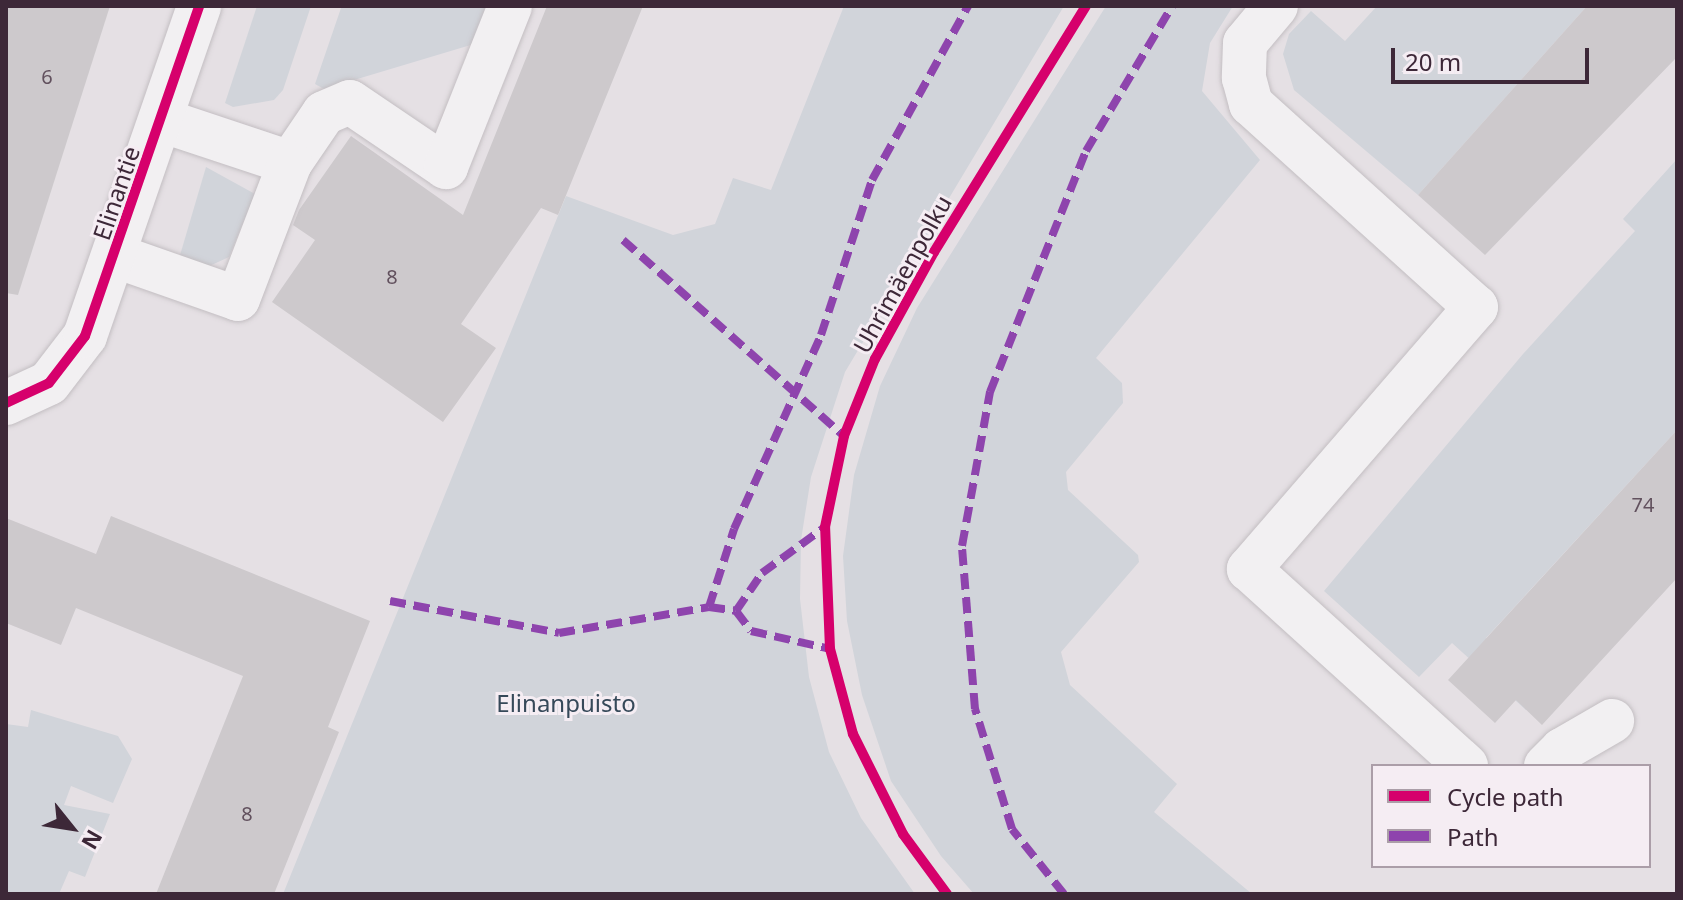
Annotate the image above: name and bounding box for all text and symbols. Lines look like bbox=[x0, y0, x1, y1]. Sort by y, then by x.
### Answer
scale bar bbox=[1395, 32, 1593, 82]
text: 20 m bbox=[1405, 45, 1461, 78]
house number: 6 bbox=[41, 64, 53, 88]
street label: Elinantie bbox=[87, 142, 145, 244]
street label: Uhrimäenpolku bbox=[847, 190, 957, 358]
house number: 8 bbox=[386, 264, 398, 288]
house number: 74 bbox=[1632, 492, 1654, 516]
park label: Elinanpuisto bbox=[496, 689, 636, 717]
legend bbox=[1371, 764, 1651, 868]
text: Cycle path bbox=[1447, 780, 1564, 813]
north arrow bbox=[32, 788, 112, 868]
house number: 8 bbox=[241, 801, 253, 825]
text: Path bbox=[1447, 820, 1498, 853]
text: N bbox=[75, 825, 110, 855]

